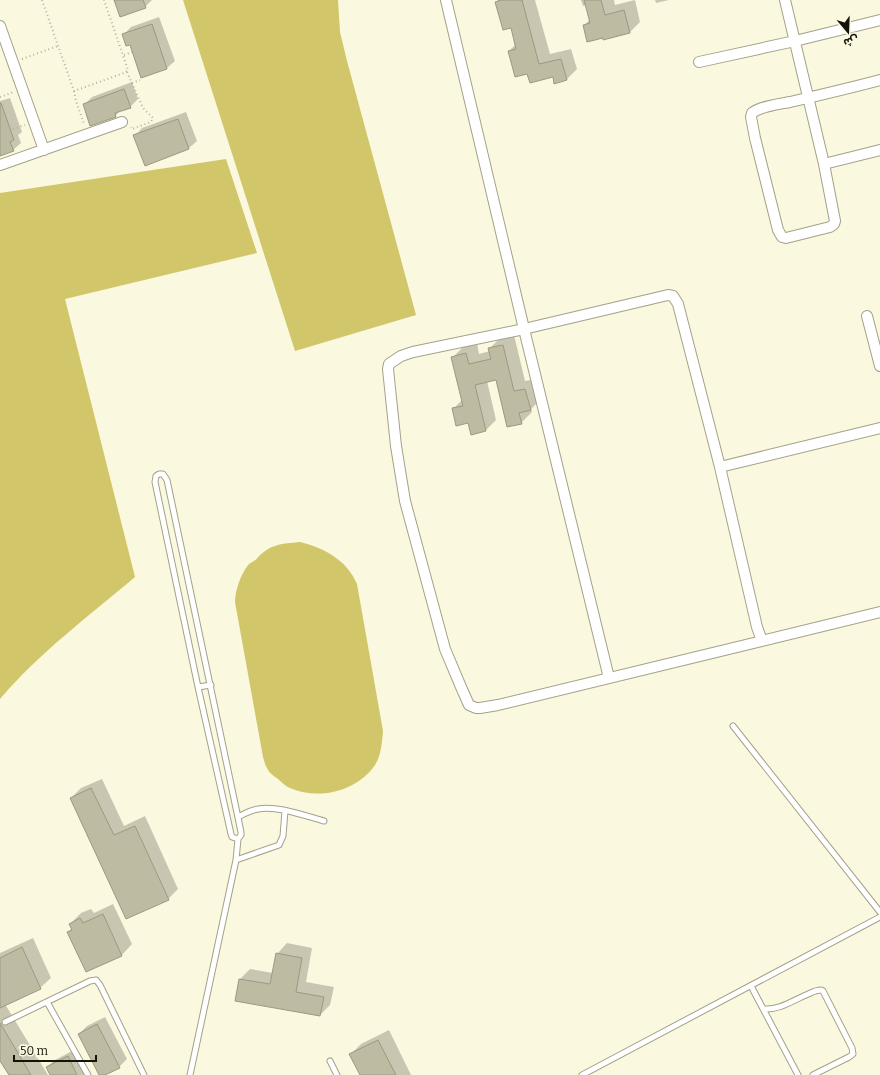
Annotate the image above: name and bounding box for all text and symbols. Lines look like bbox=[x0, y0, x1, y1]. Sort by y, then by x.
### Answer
north arrow bbox=[828, 12, 868, 52]
text: ش bbox=[842, 32, 860, 50]
scale bar bbox=[14, 1037, 96, 1063]
text: 50 m bbox=[20, 1044, 49, 1058]

